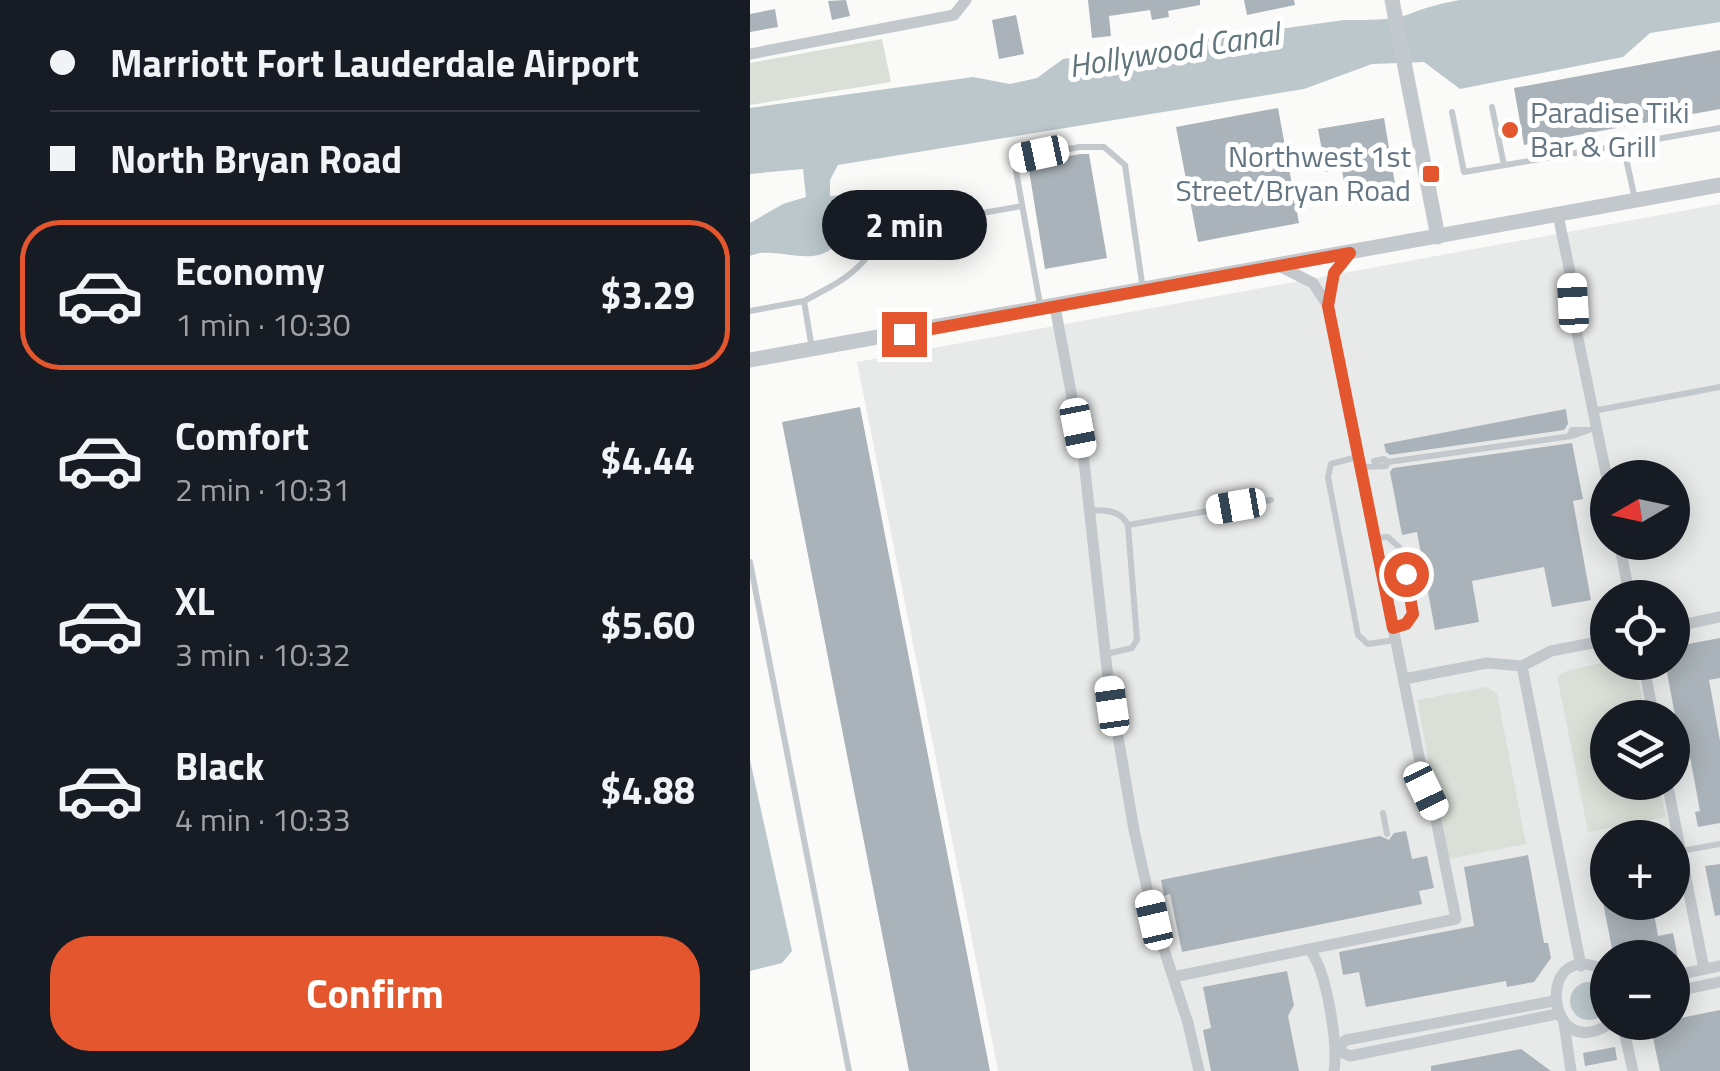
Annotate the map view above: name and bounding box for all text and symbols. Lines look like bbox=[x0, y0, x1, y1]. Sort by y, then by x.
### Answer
water label: Hollywood Canal bbox=[1065, 8, 1286, 89]
text: Marriott Fort Lauderdale Airport bbox=[110, 34, 639, 92]
place label: Paradise Tiki Bar & Grill bbox=[1530, 89, 1690, 169]
marker: Paradise Tiki Bar & Grill bbox=[1499, 119, 1521, 141]
text: North Bryan Road bbox=[110, 130, 402, 188]
car bbox=[1007, 133, 1071, 175]
place label: Northwest 1st Street/Bryan Road bbox=[1176, 133, 1411, 213]
marker: Northwest 1st Street/Bryan Road bbox=[1420, 163, 1442, 185]
callout: 2 min bbox=[822, 189, 986, 259]
text: 2 min bbox=[866, 201, 943, 249]
text: Economy bbox=[175, 242, 325, 300]
icon: car bbox=[55, 250, 145, 340]
text: $3.29 bbox=[600, 266, 695, 324]
car bbox=[1556, 272, 1590, 334]
text: 1 min · 10:30 bbox=[175, 300, 351, 348]
route end bbox=[882, 312, 927, 357]
car bbox=[1058, 396, 1098, 460]
text: Comfort bbox=[175, 407, 309, 465]
icon: car bbox=[55, 415, 145, 505]
text: $4.44 bbox=[600, 431, 695, 489]
north arrow bbox=[1590, 460, 1690, 560]
map controls bbox=[1590, 460, 1690, 1040]
text: 2 min · 10:31 bbox=[175, 465, 351, 513]
car bbox=[1204, 486, 1268, 526]
route start bbox=[1384, 552, 1429, 597]
text: XL bbox=[175, 572, 215, 630]
icon: car bbox=[55, 580, 145, 670]
button: locate bbox=[1590, 580, 1690, 680]
text: $5.60 bbox=[600, 596, 695, 654]
text: 3 min · 10:32 bbox=[175, 630, 351, 678]
car bbox=[1093, 674, 1131, 738]
button: layers bbox=[1590, 700, 1690, 800]
text: Black bbox=[175, 737, 264, 795]
icon: car bbox=[55, 745, 145, 835]
car bbox=[1399, 757, 1453, 825]
text: $4.88 bbox=[600, 761, 695, 819]
text: 4 min · 10:33 bbox=[175, 795, 351, 843]
button: + bbox=[1590, 820, 1690, 920]
car bbox=[1133, 887, 1175, 953]
button: Confirm bbox=[50, 936, 700, 1051]
button: − bbox=[1590, 940, 1690, 1040]

